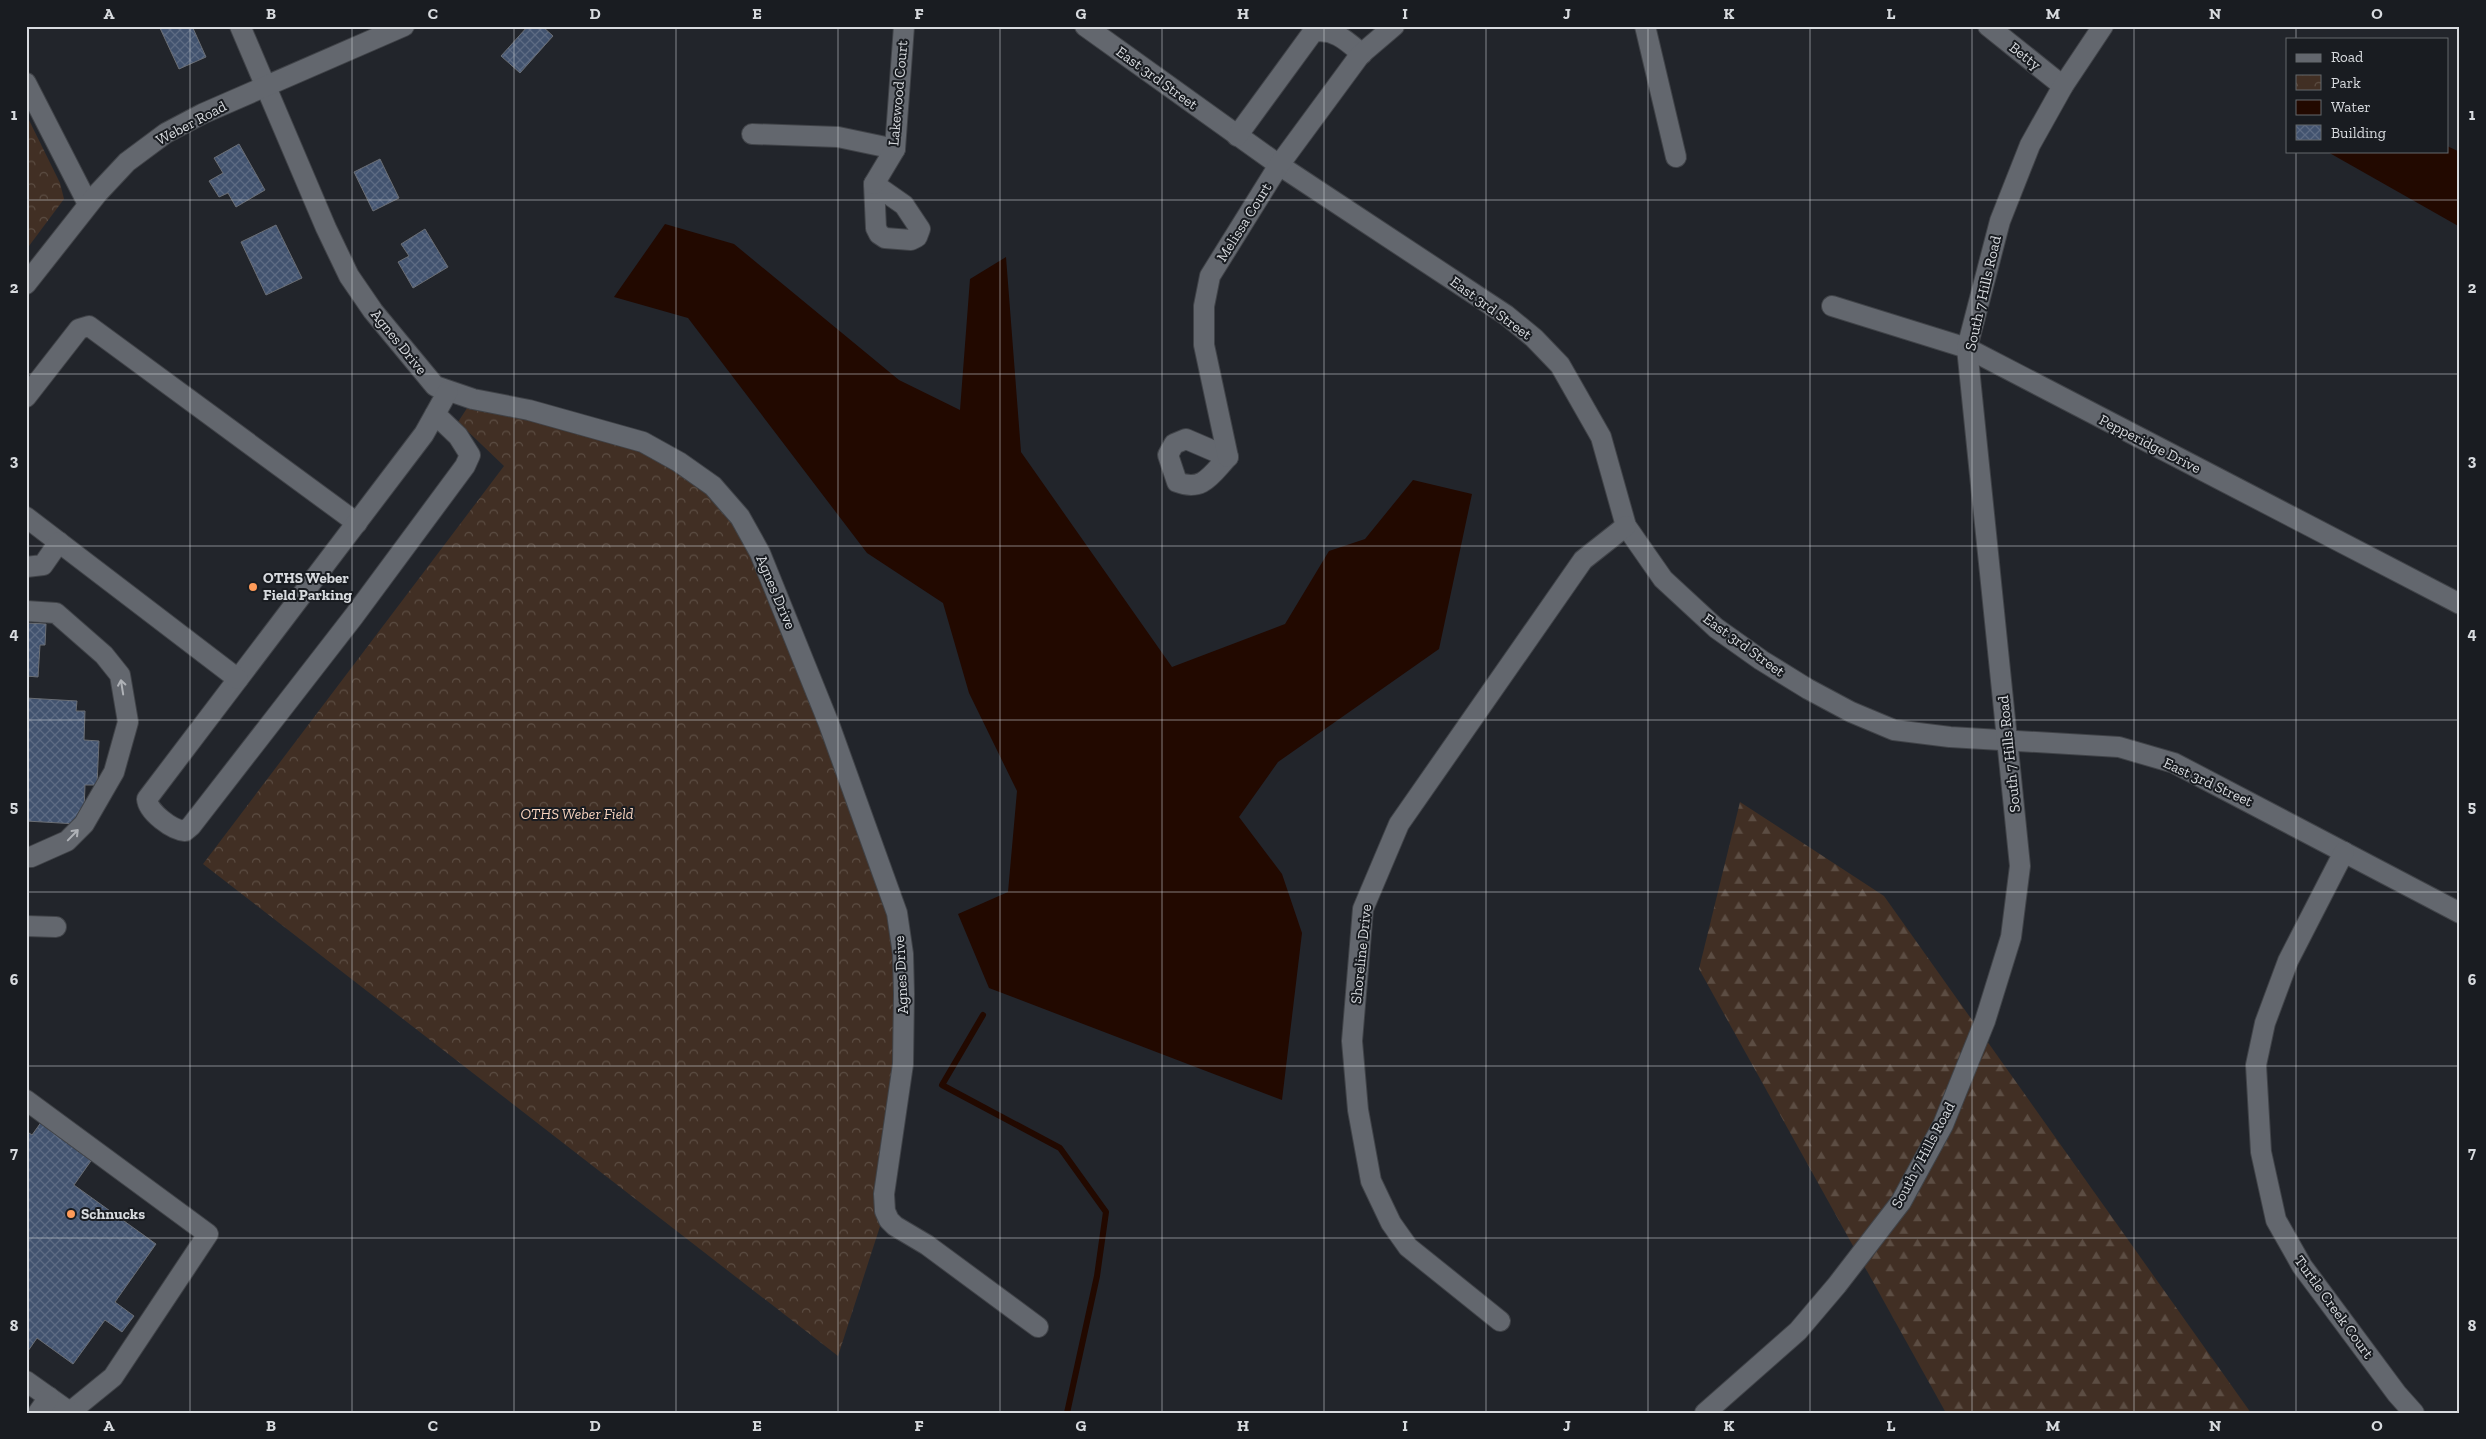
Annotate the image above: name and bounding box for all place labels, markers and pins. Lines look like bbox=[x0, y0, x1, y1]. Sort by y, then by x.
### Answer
place label: OTHS Weber Field Parking bbox=[263, 569, 353, 604]
marker: OTHS Weber Field Parking bbox=[247, 581, 259, 593]
place label: Schnucks bbox=[81, 1205, 145, 1223]
marker: Schnucks bbox=[65, 1208, 77, 1220]

